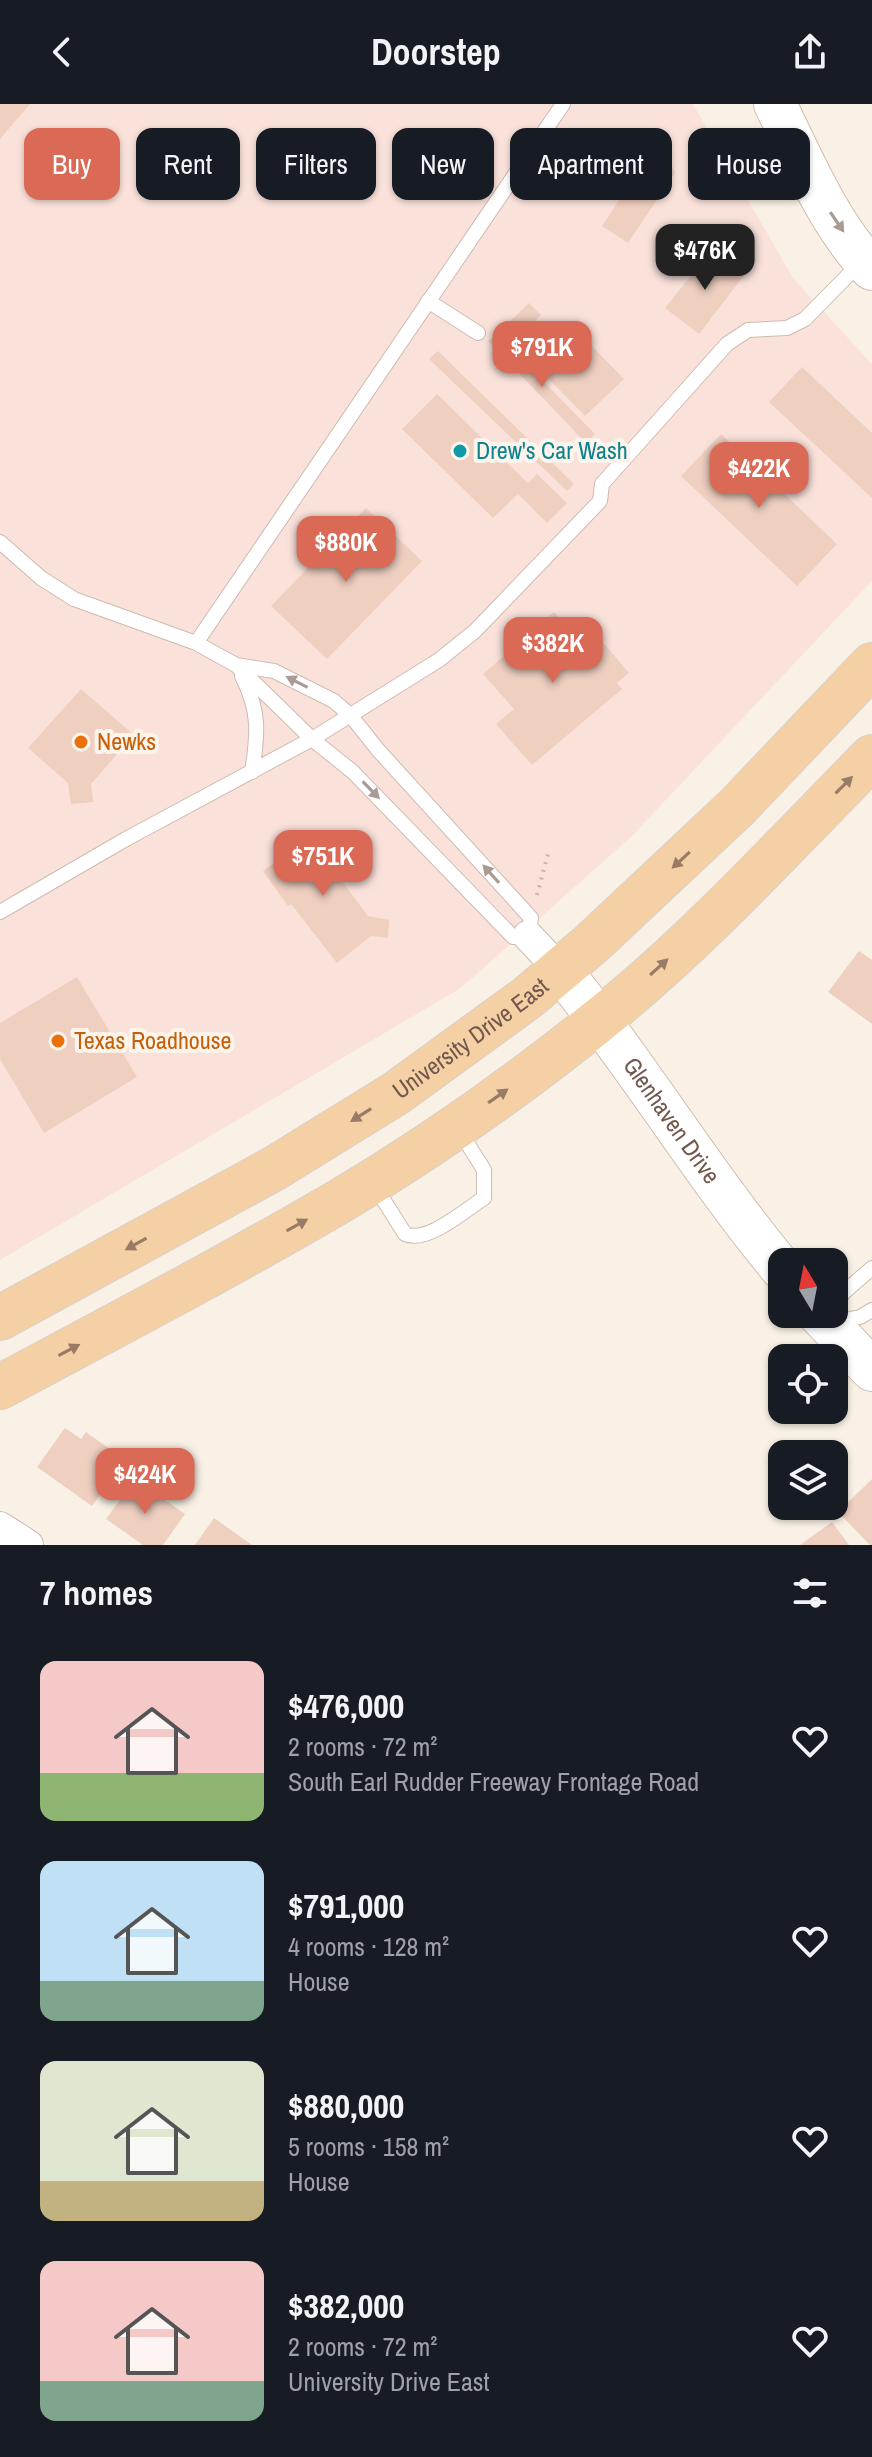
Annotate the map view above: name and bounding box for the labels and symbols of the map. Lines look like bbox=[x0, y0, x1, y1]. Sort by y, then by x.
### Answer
one-way arrow bbox=[830, 212, 845, 233]
pin: $476K bbox=[649, 224, 761, 292]
pin: $791K bbox=[486, 321, 598, 389]
place label: Drew's Car Wash bbox=[476, 434, 628, 466]
marker: Drew's Car Wash bbox=[451, 442, 469, 460]
pin: $422K bbox=[703, 442, 815, 510]
pin: $880K bbox=[290, 516, 402, 584]
pin: $382K bbox=[497, 617, 609, 685]
one-way arrow bbox=[286, 675, 309, 689]
place label: Newks bbox=[97, 725, 156, 757]
marker: Newks bbox=[72, 733, 90, 751]
one-way arrow bbox=[834, 776, 853, 795]
one-way arrow bbox=[361, 780, 380, 799]
pin: $751K bbox=[267, 830, 379, 898]
one-way arrow bbox=[671, 851, 690, 869]
one-way arrow bbox=[482, 865, 500, 884]
one-way arrow bbox=[649, 959, 668, 977]
street label: University Drive East bbox=[386, 969, 555, 1106]
place label: Texas Roadhouse bbox=[74, 1024, 232, 1056]
marker: Texas Roadhouse bbox=[49, 1032, 67, 1050]
street label: Glenhaven Drive bbox=[616, 1050, 728, 1190]
one-way arrow bbox=[488, 1089, 509, 1104]
one-way arrow bbox=[350, 1107, 372, 1121]
one-way arrow bbox=[285, 1218, 308, 1232]
one-way arrow bbox=[125, 1237, 147, 1251]
north arrow bbox=[768, 1248, 848, 1328]
one-way arrow bbox=[57, 1344, 80, 1357]
pin: $424K bbox=[89, 1448, 201, 1516]

